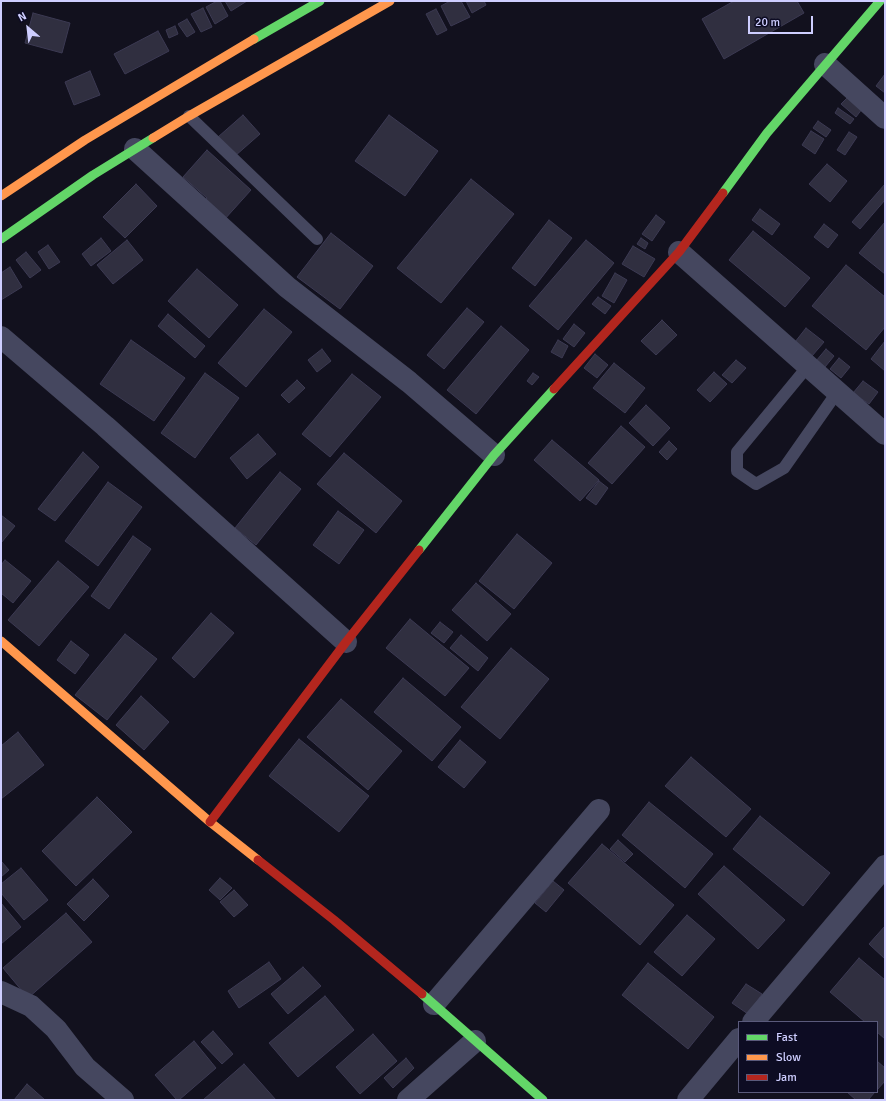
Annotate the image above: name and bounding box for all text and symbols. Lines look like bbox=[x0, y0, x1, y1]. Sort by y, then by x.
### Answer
north arrow bbox=[8, 8, 48, 48]
scale bar bbox=[750, 8, 815, 34]
text: N bbox=[16, 9, 29, 24]
text: 20 m bbox=[755, 15, 780, 30]
legend bbox=[738, 1021, 878, 1093]
text: Fast bbox=[776, 1030, 797, 1045]
text: Slow bbox=[776, 1050, 801, 1065]
text: Jam bbox=[776, 1070, 797, 1085]

